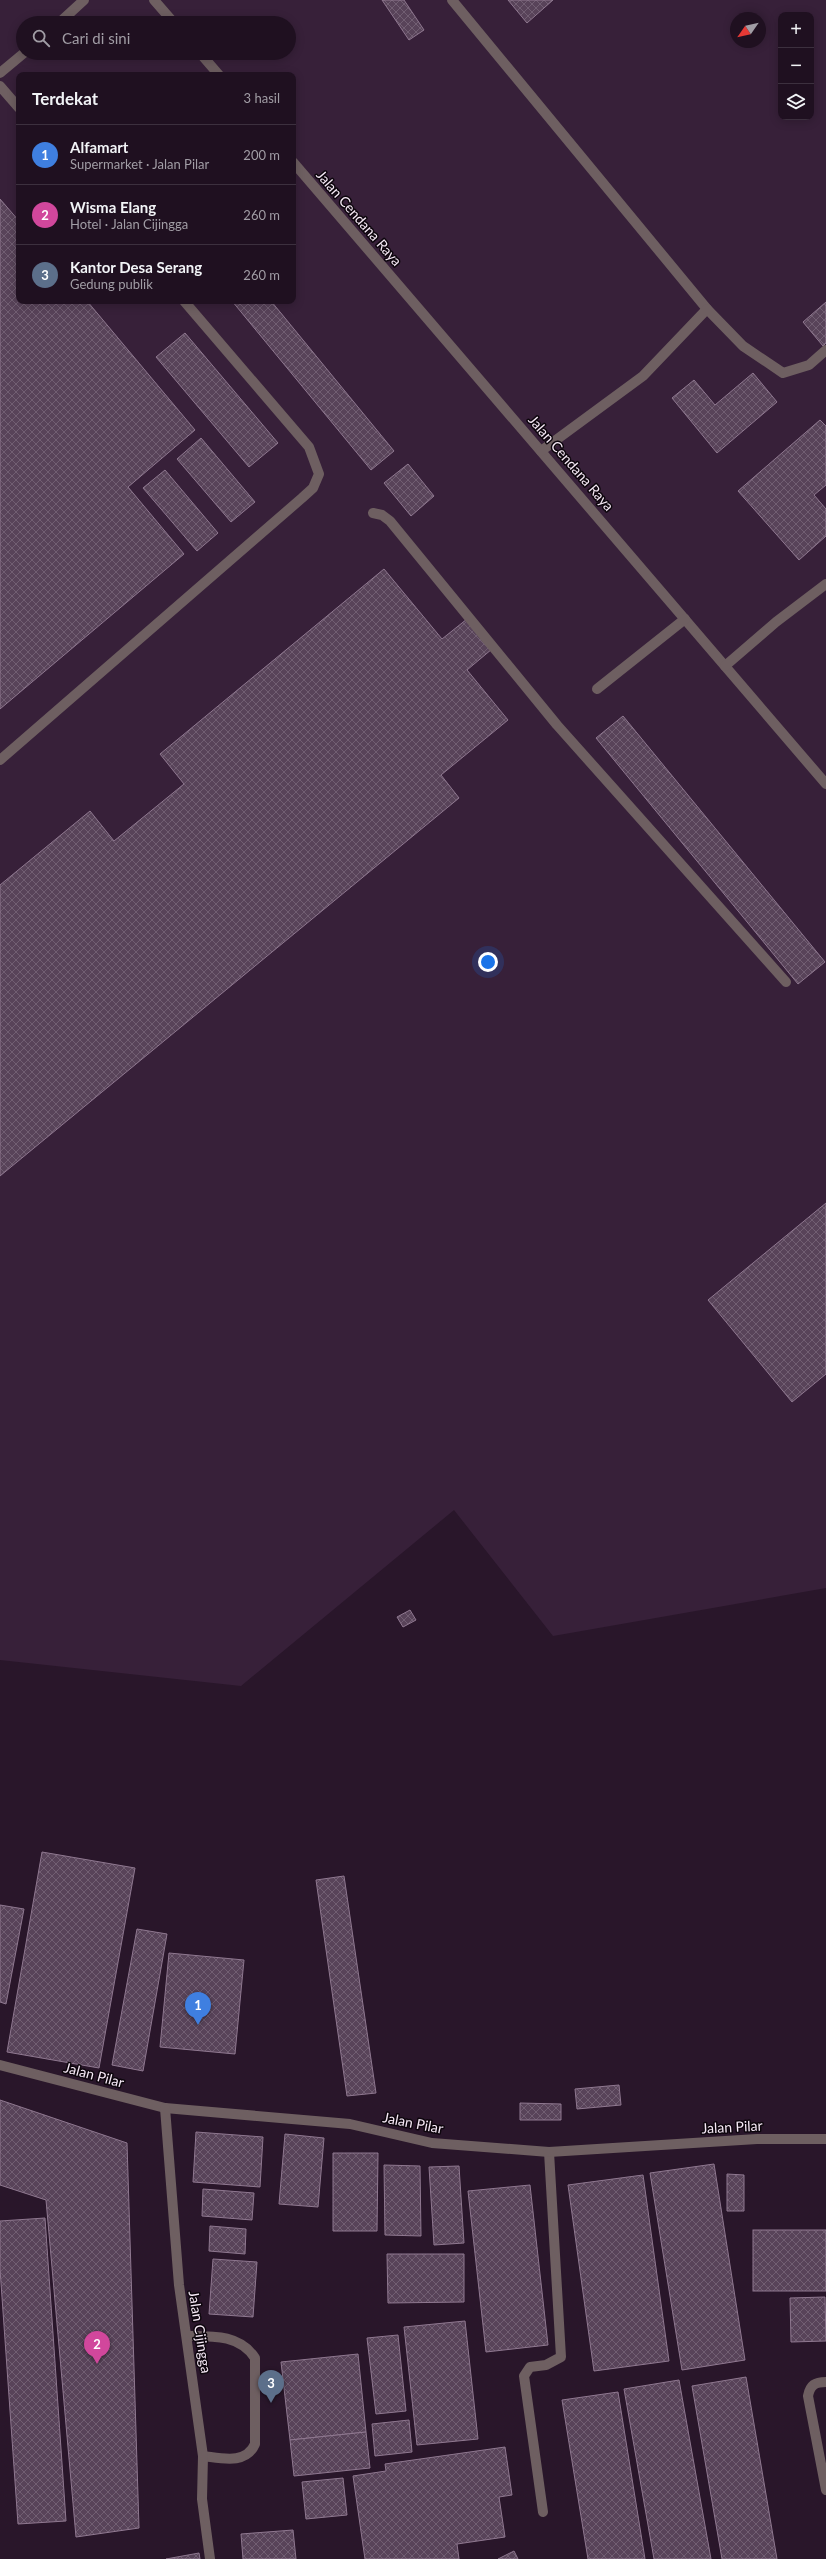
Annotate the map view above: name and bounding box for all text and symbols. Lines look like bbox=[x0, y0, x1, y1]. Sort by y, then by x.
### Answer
north arrow bbox=[730, 12, 766, 48]
map controls bbox=[778, 12, 814, 120]
button: + bbox=[778, 12, 814, 48]
search box bbox=[16, 16, 296, 60]
icon: search bbox=[30, 27, 52, 49]
text: Cari di sini bbox=[62, 29, 130, 47]
button: − bbox=[778, 48, 814, 84]
button: layers bbox=[778, 84, 814, 120]
text: Terdekat bbox=[32, 88, 98, 109]
text: 3 hasil bbox=[244, 90, 280, 106]
text: Alfamart bbox=[70, 138, 128, 156]
text: 1 bbox=[41, 147, 49, 163]
text: 200 m bbox=[243, 147, 280, 163]
text: Supermarket · Jalan Pilar bbox=[70, 156, 209, 172]
street label: Jalan Cendana Raya bbox=[313, 166, 406, 269]
text: Wisma Elang bbox=[70, 198, 156, 216]
text: 2 bbox=[41, 207, 49, 223]
text: 260 m bbox=[243, 207, 280, 223]
text: Hotel · Jalan Cijingga bbox=[70, 216, 188, 232]
text: Kantor Desa Serang bbox=[70, 258, 202, 276]
text: 3 bbox=[41, 267, 49, 283]
text: 260 m bbox=[243, 267, 280, 283]
text: Gedung publik bbox=[70, 276, 153, 292]
street label: Jalan Cendana Raya bbox=[525, 411, 618, 514]
your location bbox=[478, 952, 498, 972]
pin: 1 bbox=[185, 1992, 211, 2025]
street label: Jalan Pilar bbox=[62, 2058, 126, 2091]
street label: Jalan Pilar bbox=[381, 2108, 445, 2137]
street label: Jalan Pilar bbox=[701, 2116, 763, 2137]
street label: Jalan Cijingga bbox=[186, 2290, 215, 2374]
pin: 2 bbox=[84, 2331, 110, 2364]
pin: 3 bbox=[258, 2370, 284, 2403]

